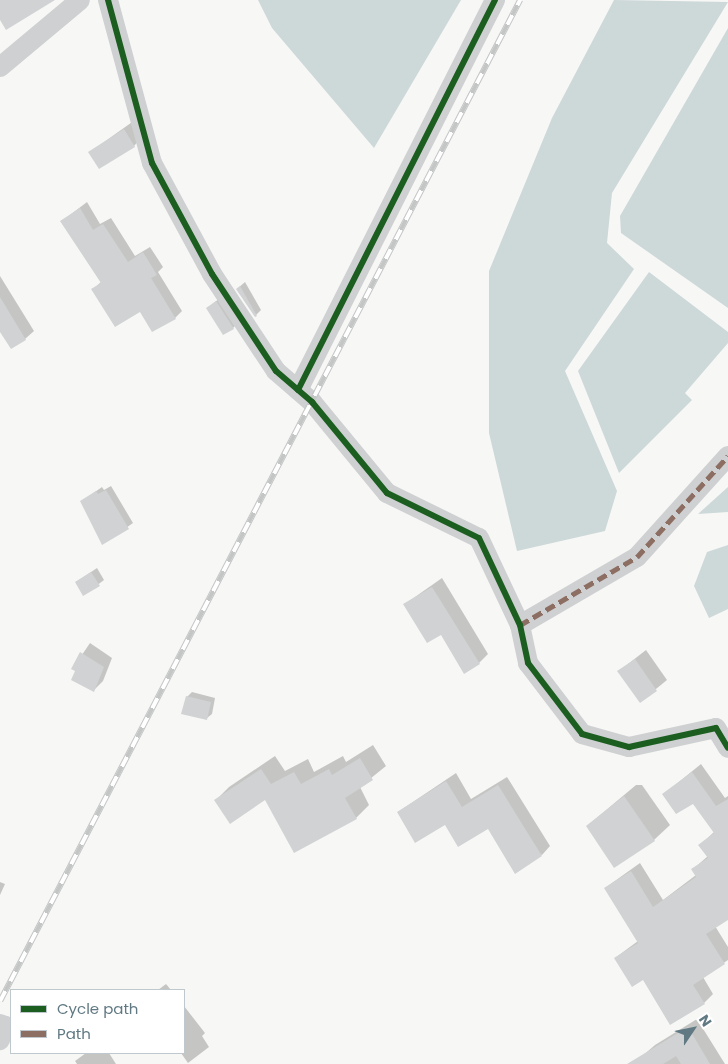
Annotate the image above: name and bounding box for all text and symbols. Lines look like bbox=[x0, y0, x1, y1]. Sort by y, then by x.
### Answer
legend bbox=[10, 989, 185, 1054]
text: Cycle path bbox=[57, 998, 138, 1019]
north arrow bbox=[668, 1004, 718, 1054]
text: N bbox=[694, 1011, 717, 1031]
text: Path bbox=[57, 1023, 91, 1044]

